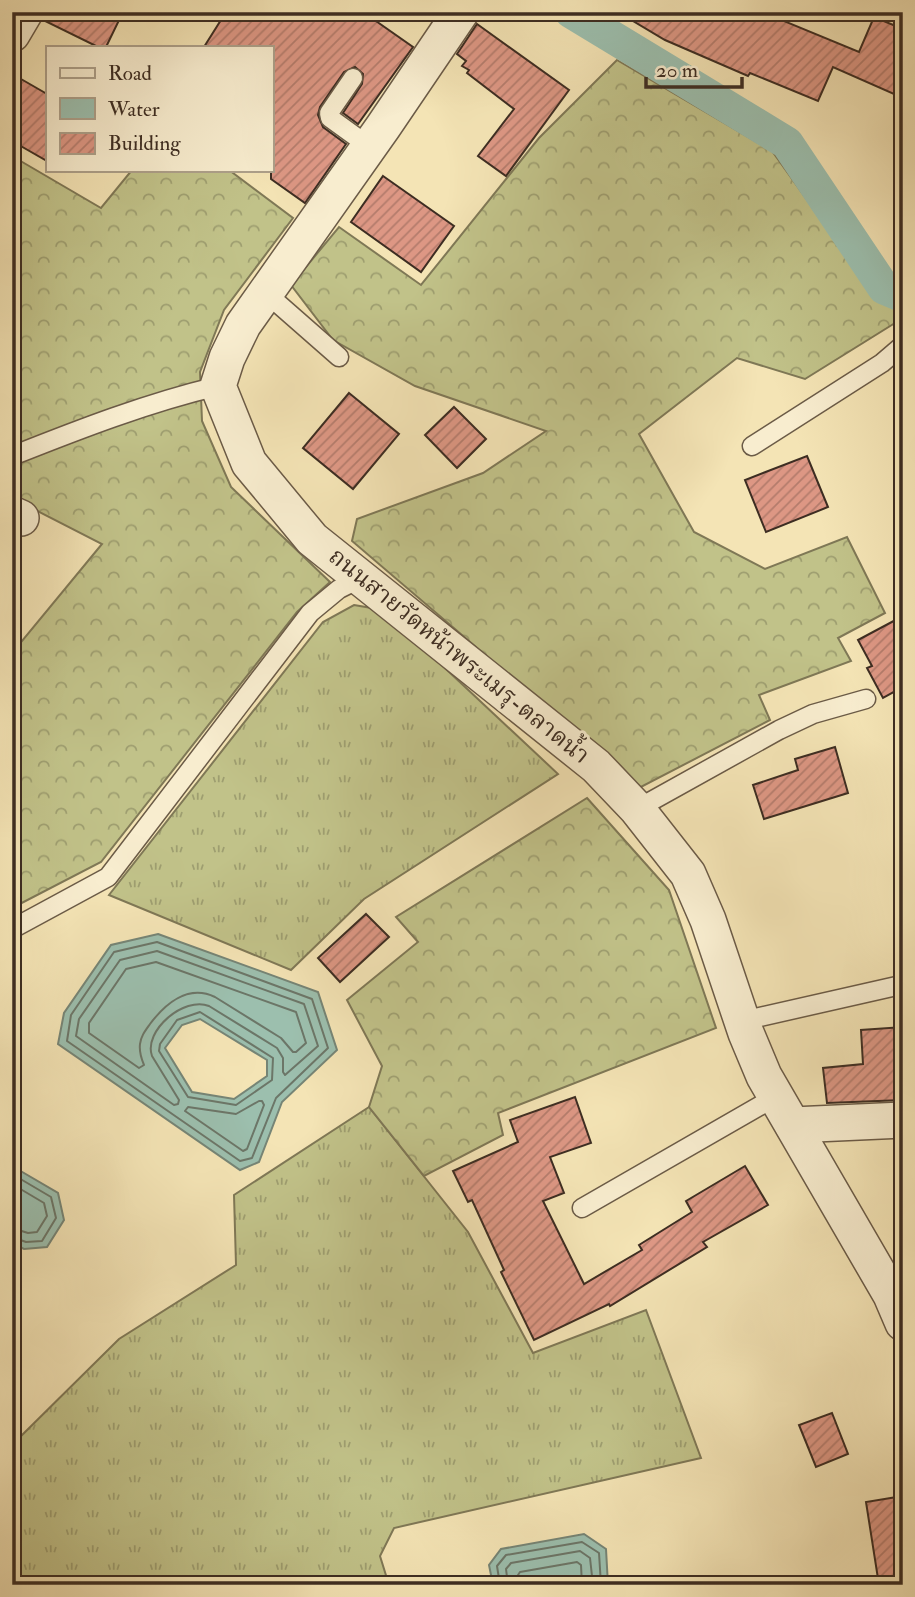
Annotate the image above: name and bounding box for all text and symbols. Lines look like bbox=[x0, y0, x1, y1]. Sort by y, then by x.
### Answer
legend bbox=[46, 46, 273, 172]
scale bar bbox=[646, 46, 742, 90]
text: 20 m bbox=[656, 57, 698, 84]
text: Road bbox=[108, 60, 153, 87]
text: Water bbox=[107, 96, 160, 123]
text: Building bbox=[108, 130, 181, 157]
street label: ถนนสายวัดหน้าพระเมรุ-ตลาดน้ำ bbox=[322, 539, 598, 771]

